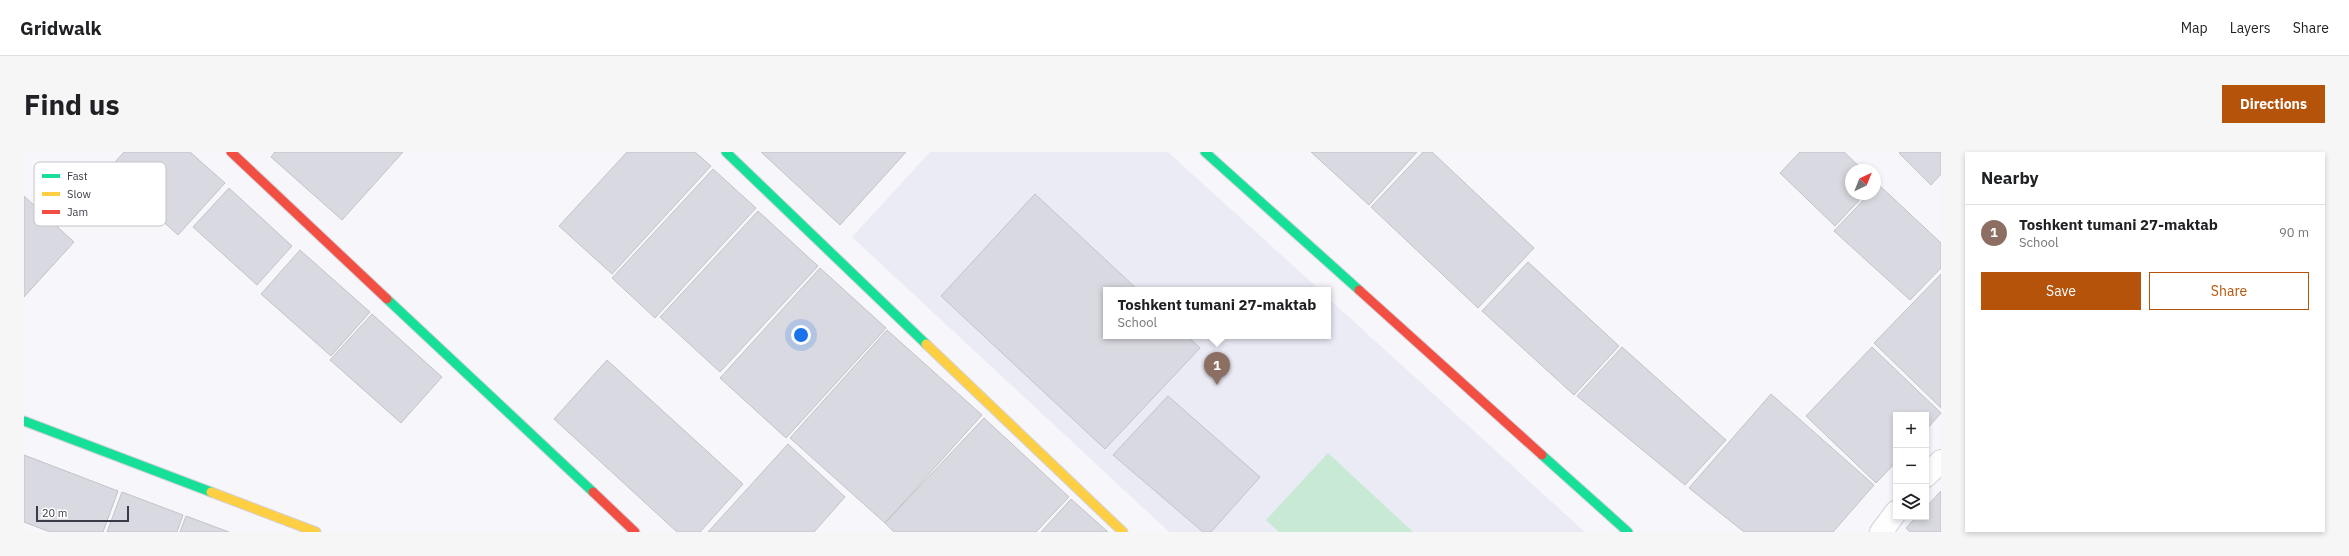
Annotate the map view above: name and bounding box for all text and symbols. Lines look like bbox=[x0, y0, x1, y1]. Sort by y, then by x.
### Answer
text: Gridwalk bbox=[20, 16, 102, 40]
text: Map bbox=[2181, 19, 2208, 37]
text: Layers bbox=[2230, 19, 2271, 37]
text: Share bbox=[2293, 19, 2329, 37]
button: Directions bbox=[2222, 85, 2325, 123]
text: Find us bbox=[24, 86, 120, 123]
legend bbox=[34, 162, 166, 226]
north arrow bbox=[1845, 164, 1881, 200]
text: Nearby bbox=[1981, 167, 2039, 189]
text: Fast bbox=[67, 169, 88, 183]
text: Slow bbox=[67, 187, 91, 201]
text: Jam bbox=[67, 205, 88, 219]
text: Toshkent tumani 27-maktab bbox=[2019, 215, 2218, 234]
text: 1 bbox=[1990, 224, 1998, 241]
text: 90 m bbox=[2279, 224, 2309, 241]
text: School bbox=[2019, 234, 2059, 251]
button: Save bbox=[1981, 272, 2141, 310]
button: Share bbox=[2149, 272, 2309, 310]
popup bbox=[1103, 287, 1331, 339]
text: Toshkent tumani 27-maktab bbox=[1118, 295, 1316, 314]
text: School bbox=[1118, 314, 1157, 331]
your location bbox=[791, 325, 811, 345]
pin: 1 bbox=[1204, 352, 1230, 385]
map controls bbox=[1893, 412, 1929, 520]
button: + bbox=[1893, 412, 1929, 448]
button: − bbox=[1893, 448, 1929, 484]
button: layers bbox=[1893, 484, 1929, 520]
scale bar bbox=[36, 504, 129, 523]
text: 20 m bbox=[42, 506, 67, 520]

